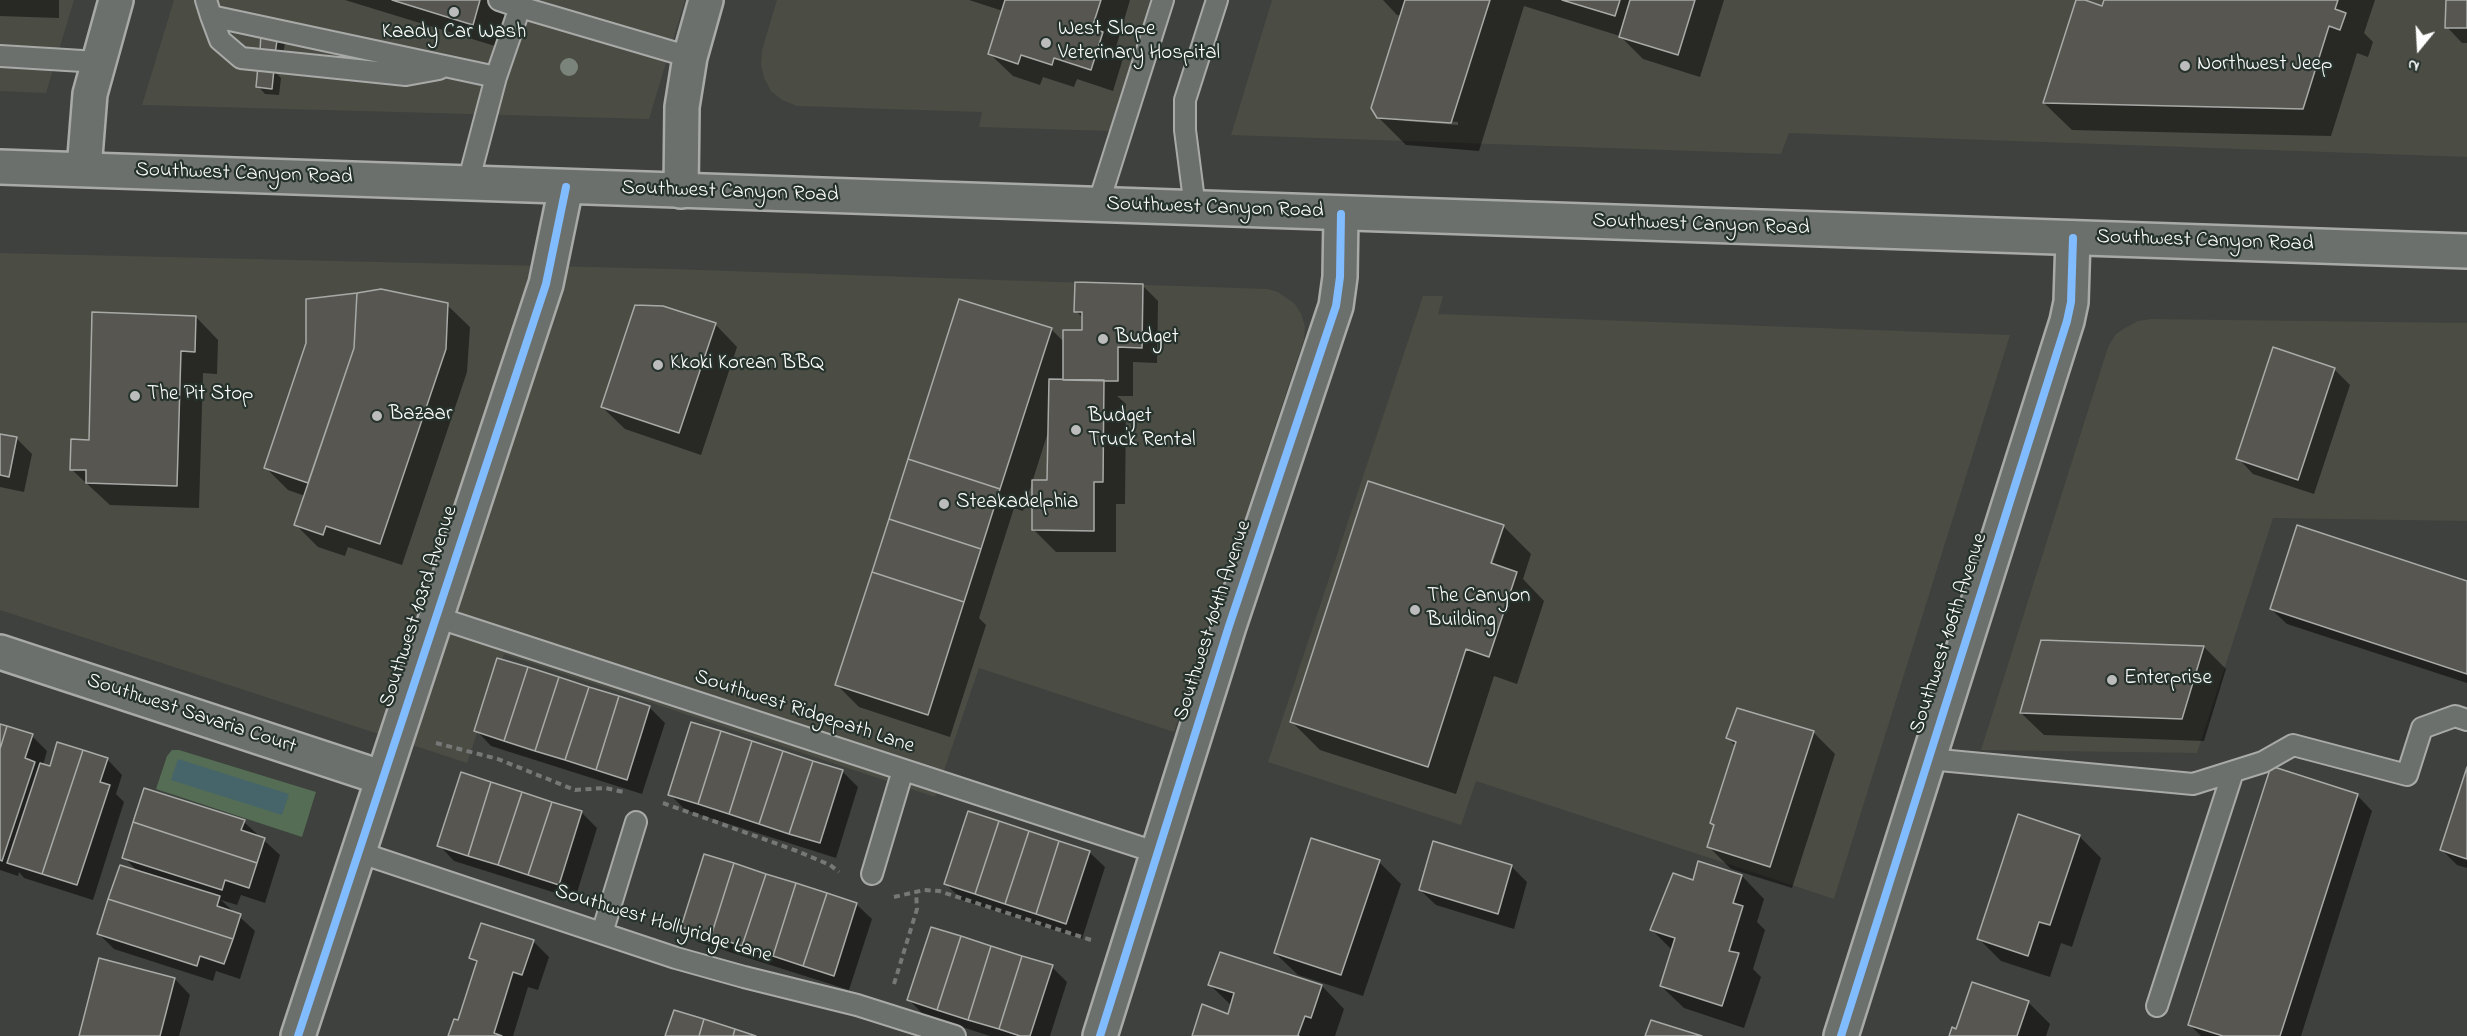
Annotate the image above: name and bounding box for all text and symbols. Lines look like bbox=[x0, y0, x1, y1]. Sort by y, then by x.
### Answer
marker: Kaady Car Wash bbox=[447, 5, 461, 19]
place label: West Slope Veterinary Hospital bbox=[1058, 18, 1220, 68]
north arrow bbox=[2389, 18, 2449, 78]
place label: Kaady Car Wash bbox=[382, 21, 526, 47]
marker: West Slope Veterinary Hospital bbox=[1039, 36, 1053, 50]
text: N bbox=[2405, 52, 2422, 78]
place label: Northwest Jeep bbox=[2197, 53, 2332, 79]
marker: Northwest Jeep bbox=[2178, 59, 2192, 73]
street label: Southwest Canyon Road bbox=[135, 159, 353, 191]
street label: Southwest Canyon Road bbox=[621, 177, 839, 209]
street label: Southwest Canyon Road bbox=[1106, 193, 1324, 225]
street label: Southwest Canyon Road bbox=[1592, 210, 1810, 242]
street label: Southwest Canyon Road bbox=[2096, 226, 2314, 258]
place label: Budget bbox=[1115, 326, 1179, 352]
marker: Budget bbox=[1096, 332, 1110, 346]
place label: Kkoki Korean BBQ bbox=[670, 352, 824, 378]
marker: Kkoki Korean BBQ bbox=[651, 358, 665, 372]
place label: The Pit Stop bbox=[147, 383, 254, 409]
marker: The Pit Stop bbox=[128, 389, 142, 403]
place label: Bazaar bbox=[389, 403, 452, 429]
place label: Budget Truck Rental bbox=[1088, 405, 1196, 455]
marker: Bazaar bbox=[370, 409, 384, 423]
marker: Budget Truck Rental bbox=[1069, 423, 1083, 437]
place label: Steakadelphia bbox=[956, 491, 1078, 517]
marker: Steakadelphia bbox=[937, 497, 951, 511]
street label: Southwest 103rd Avenue bbox=[376, 503, 464, 711]
street label: Southwest 104th Avenue bbox=[1170, 518, 1258, 724]
street label: Southwest 106th Avenue bbox=[1906, 530, 1994, 738]
place label: The Canyon Building bbox=[1427, 585, 1530, 635]
marker: The Canyon Building bbox=[1408, 603, 1422, 617]
street label: Southwest Ridgepath Lane bbox=[691, 666, 917, 760]
place label: Enterprise bbox=[2124, 667, 2212, 693]
street label: Southwest Savaria Court bbox=[83, 669, 299, 761]
marker: Enterprise bbox=[2105, 673, 2119, 687]
street label: Southwest Hollyridge Lane bbox=[551, 880, 775, 970]

